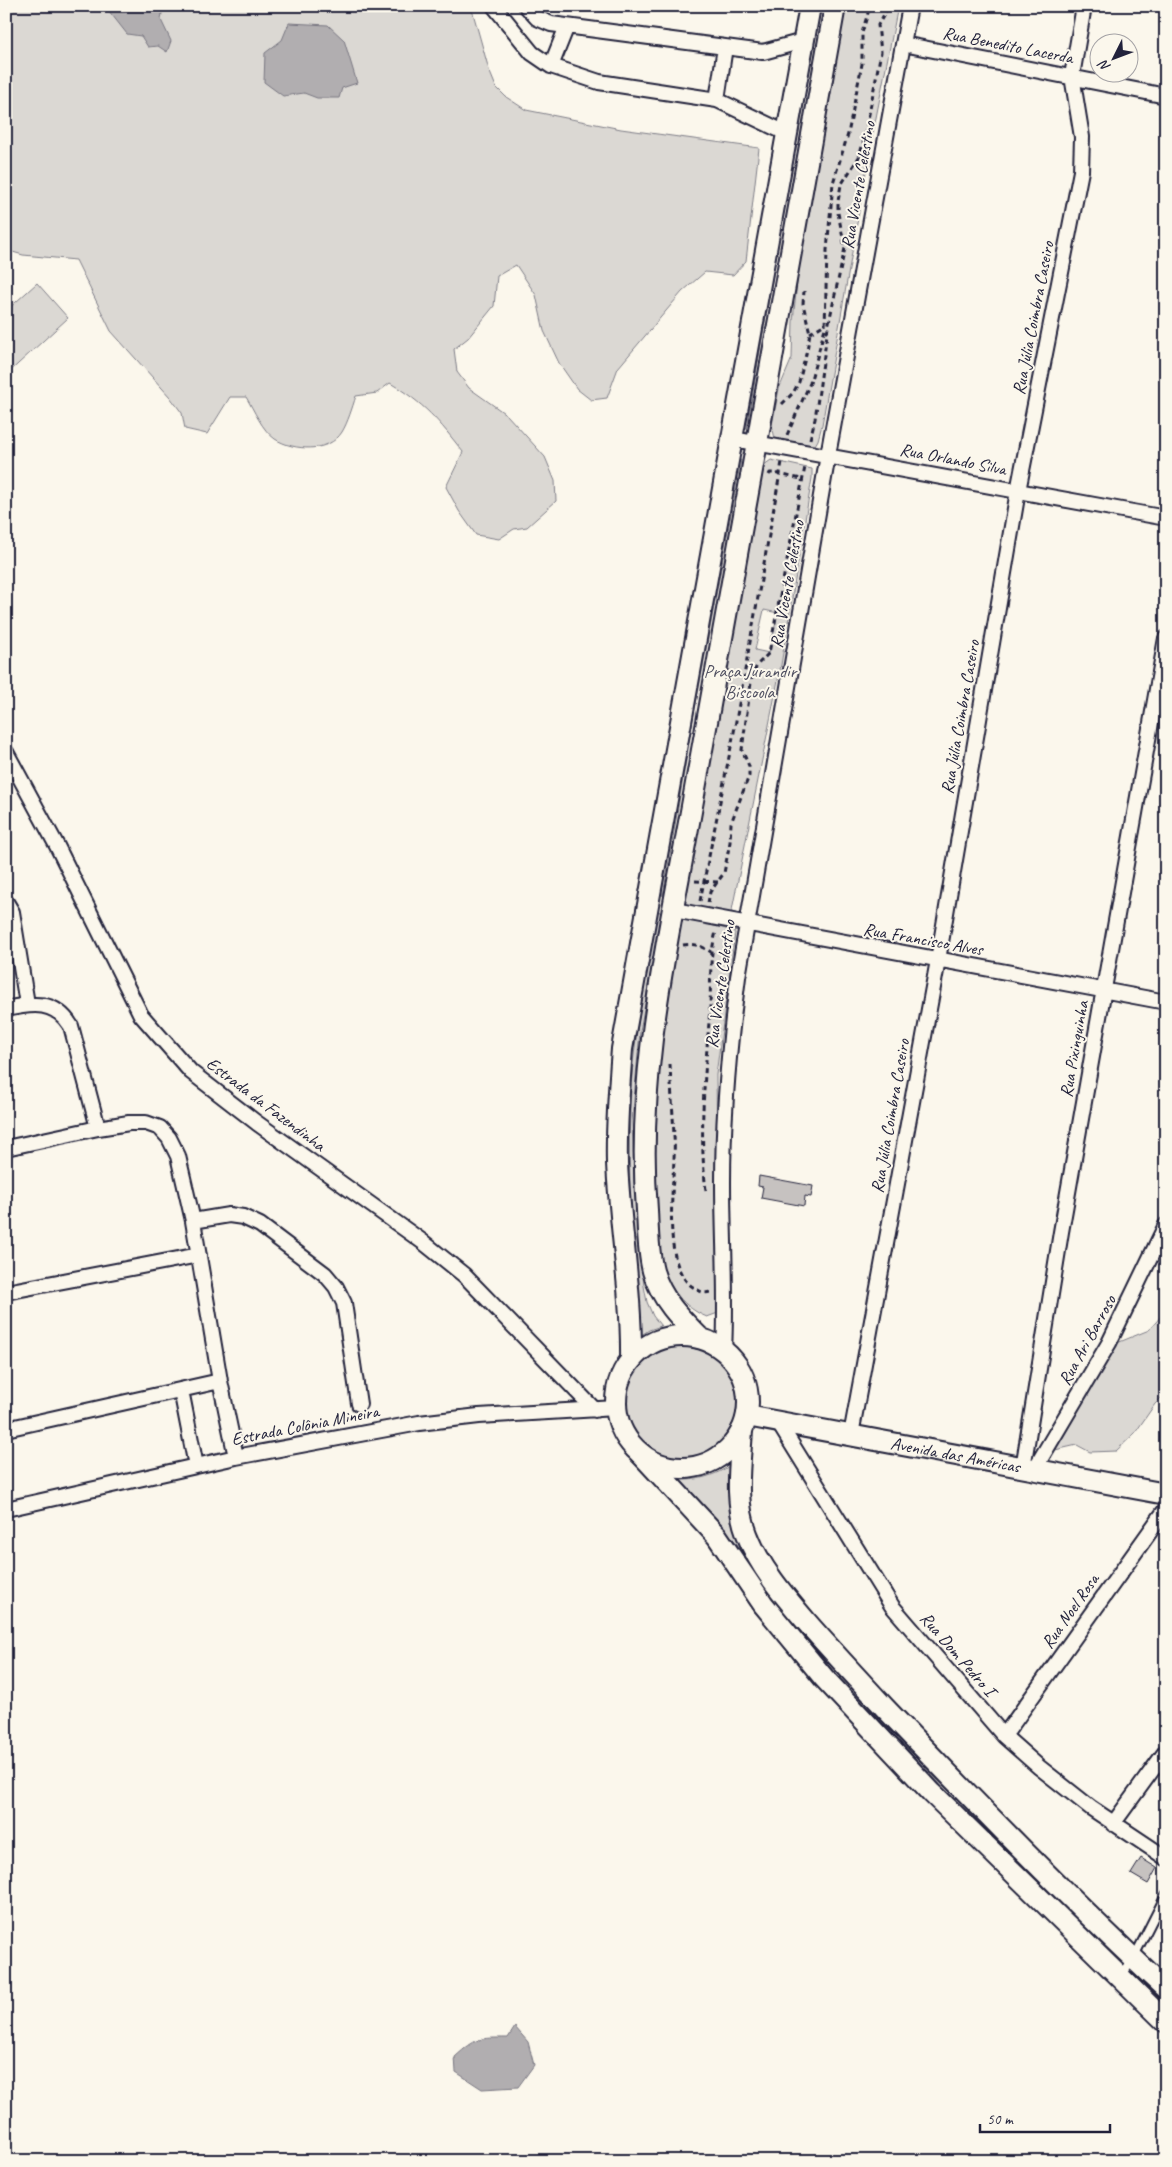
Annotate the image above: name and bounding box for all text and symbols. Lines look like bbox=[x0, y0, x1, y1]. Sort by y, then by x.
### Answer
street label: Rua Benedito Lacerda bbox=[941, 22, 1077, 69]
north arrow bbox=[1090, 32, 1140, 82]
text: N bbox=[1094, 56, 1114, 75]
street label: Rua Vicente Celestino bbox=[836, 118, 880, 251]
street label: Rua Júlia Coimbra Caseiro bbox=[1007, 238, 1059, 397]
street label: Rua Orlando Silva bbox=[898, 438, 1009, 480]
street label: Rua Vicente Celestino bbox=[765, 517, 809, 650]
street label: Rua Júlia Coimbra Caseiro bbox=[936, 637, 985, 796]
park label: Praça Jurandir Biscoola bbox=[704, 660, 799, 703]
street label: Rua Vicente Celestino bbox=[700, 917, 740, 1050]
street label: Rua Francisco Alves bbox=[862, 918, 986, 961]
street label: Rua Pixinguinha bbox=[1055, 998, 1094, 1099]
street label: Rua Júlia Coimbra Caseiro bbox=[866, 1036, 915, 1195]
street label: Estrada da Fazendinha bbox=[202, 1052, 331, 1157]
street label: Rua Ari Barroso bbox=[1053, 1290, 1122, 1389]
street label: Estrada Colônia Mineira bbox=[230, 1400, 382, 1450]
street label: Avenida das Américas bbox=[889, 1432, 1024, 1478]
street label: Rua Noel Rosa bbox=[1036, 1568, 1105, 1653]
street label: Rua Dom Pedro I bbox=[916, 1607, 1003, 1703]
scale bar bbox=[980, 2102, 1110, 2134]
text: 50 m bbox=[987, 2110, 1014, 2129]

